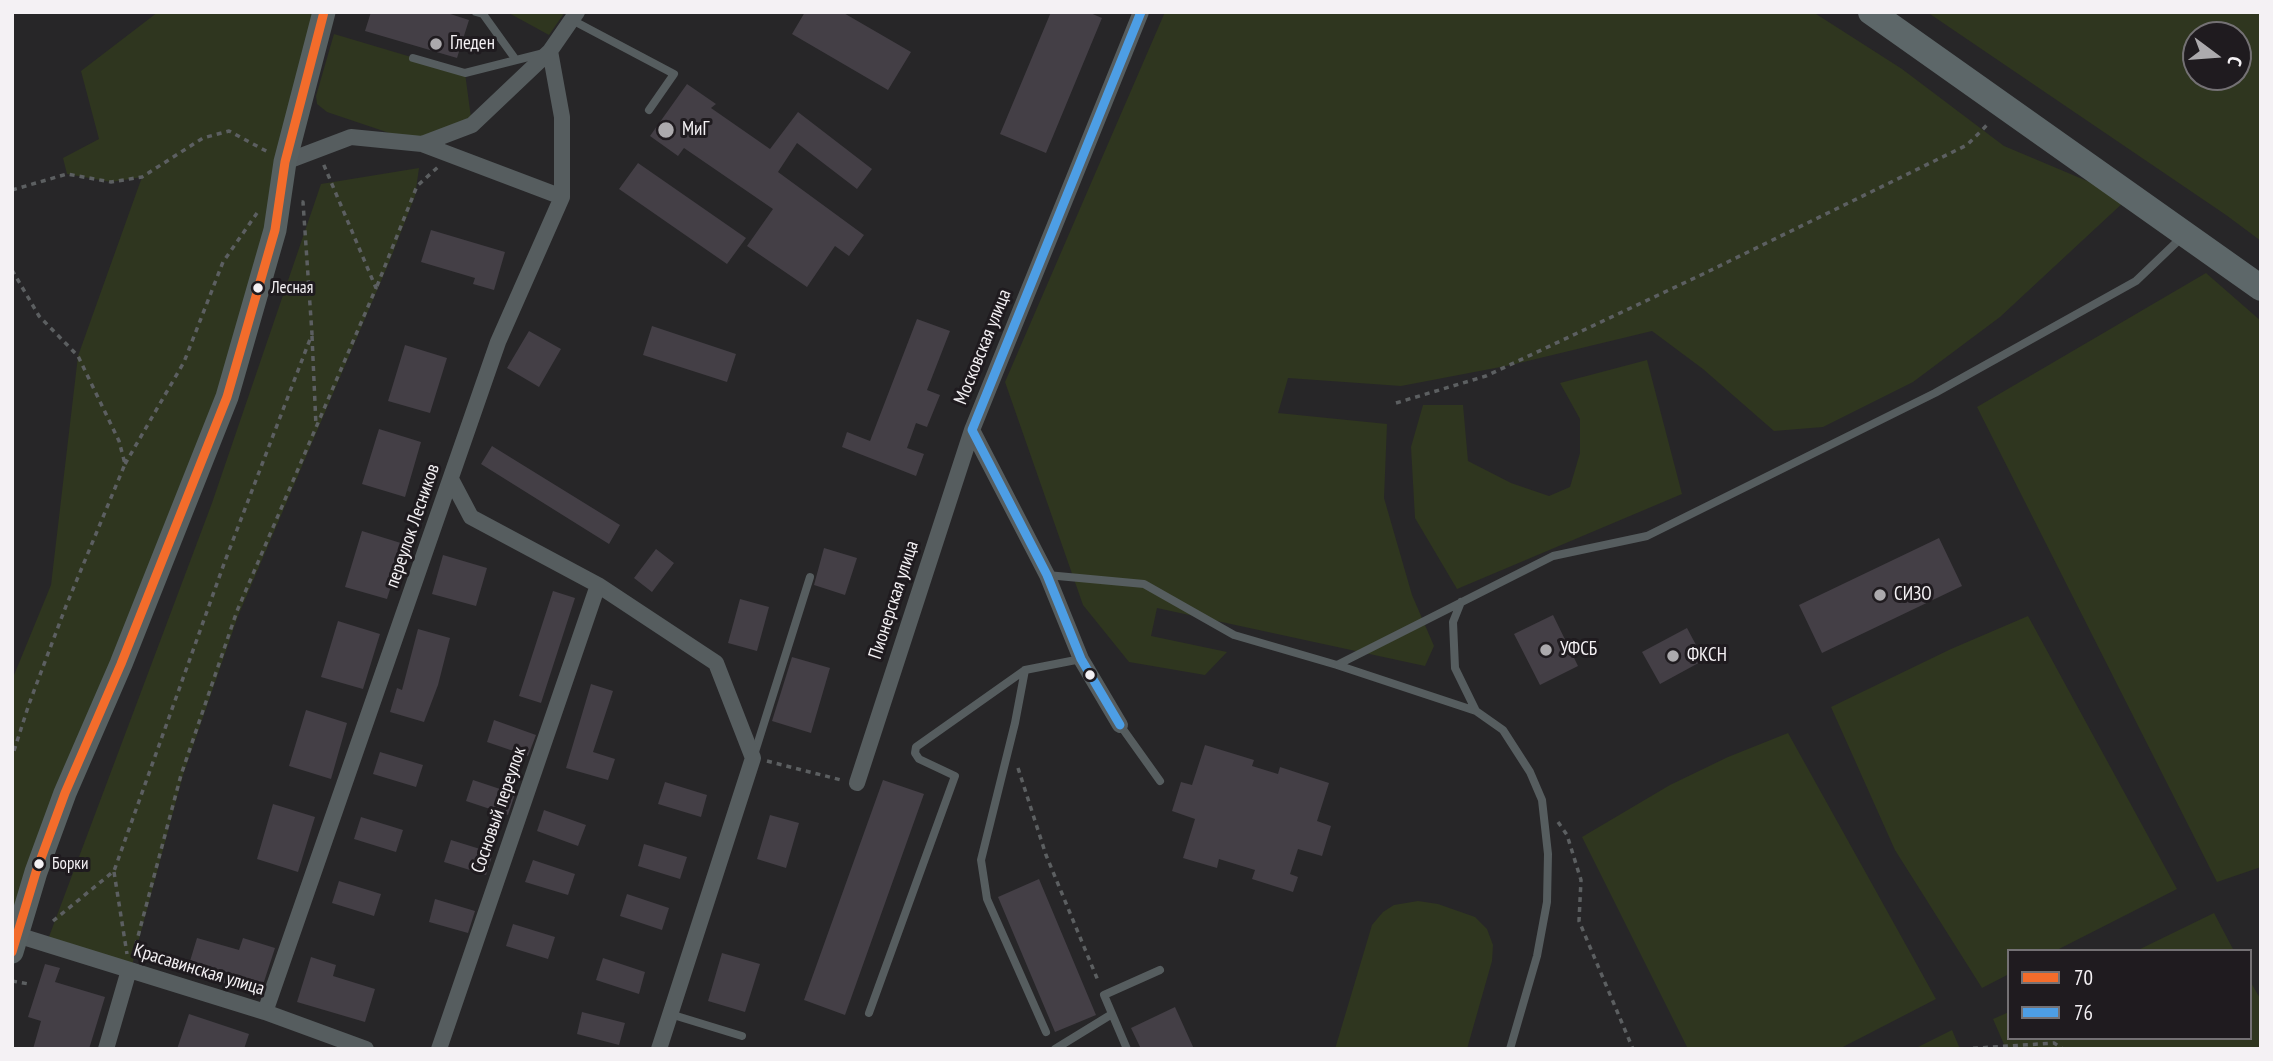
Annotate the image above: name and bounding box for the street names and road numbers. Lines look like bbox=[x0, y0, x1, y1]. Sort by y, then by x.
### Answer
street label: Московская улица bbox=[950, 286, 1016, 408]
street label: переулок Лесников bbox=[381, 461, 445, 591]
street label: Пионерская улица bbox=[864, 538, 924, 662]
street label: Сосновый переулок bbox=[467, 744, 531, 876]
street label: Красавинская улица bbox=[131, 939, 267, 1001]

